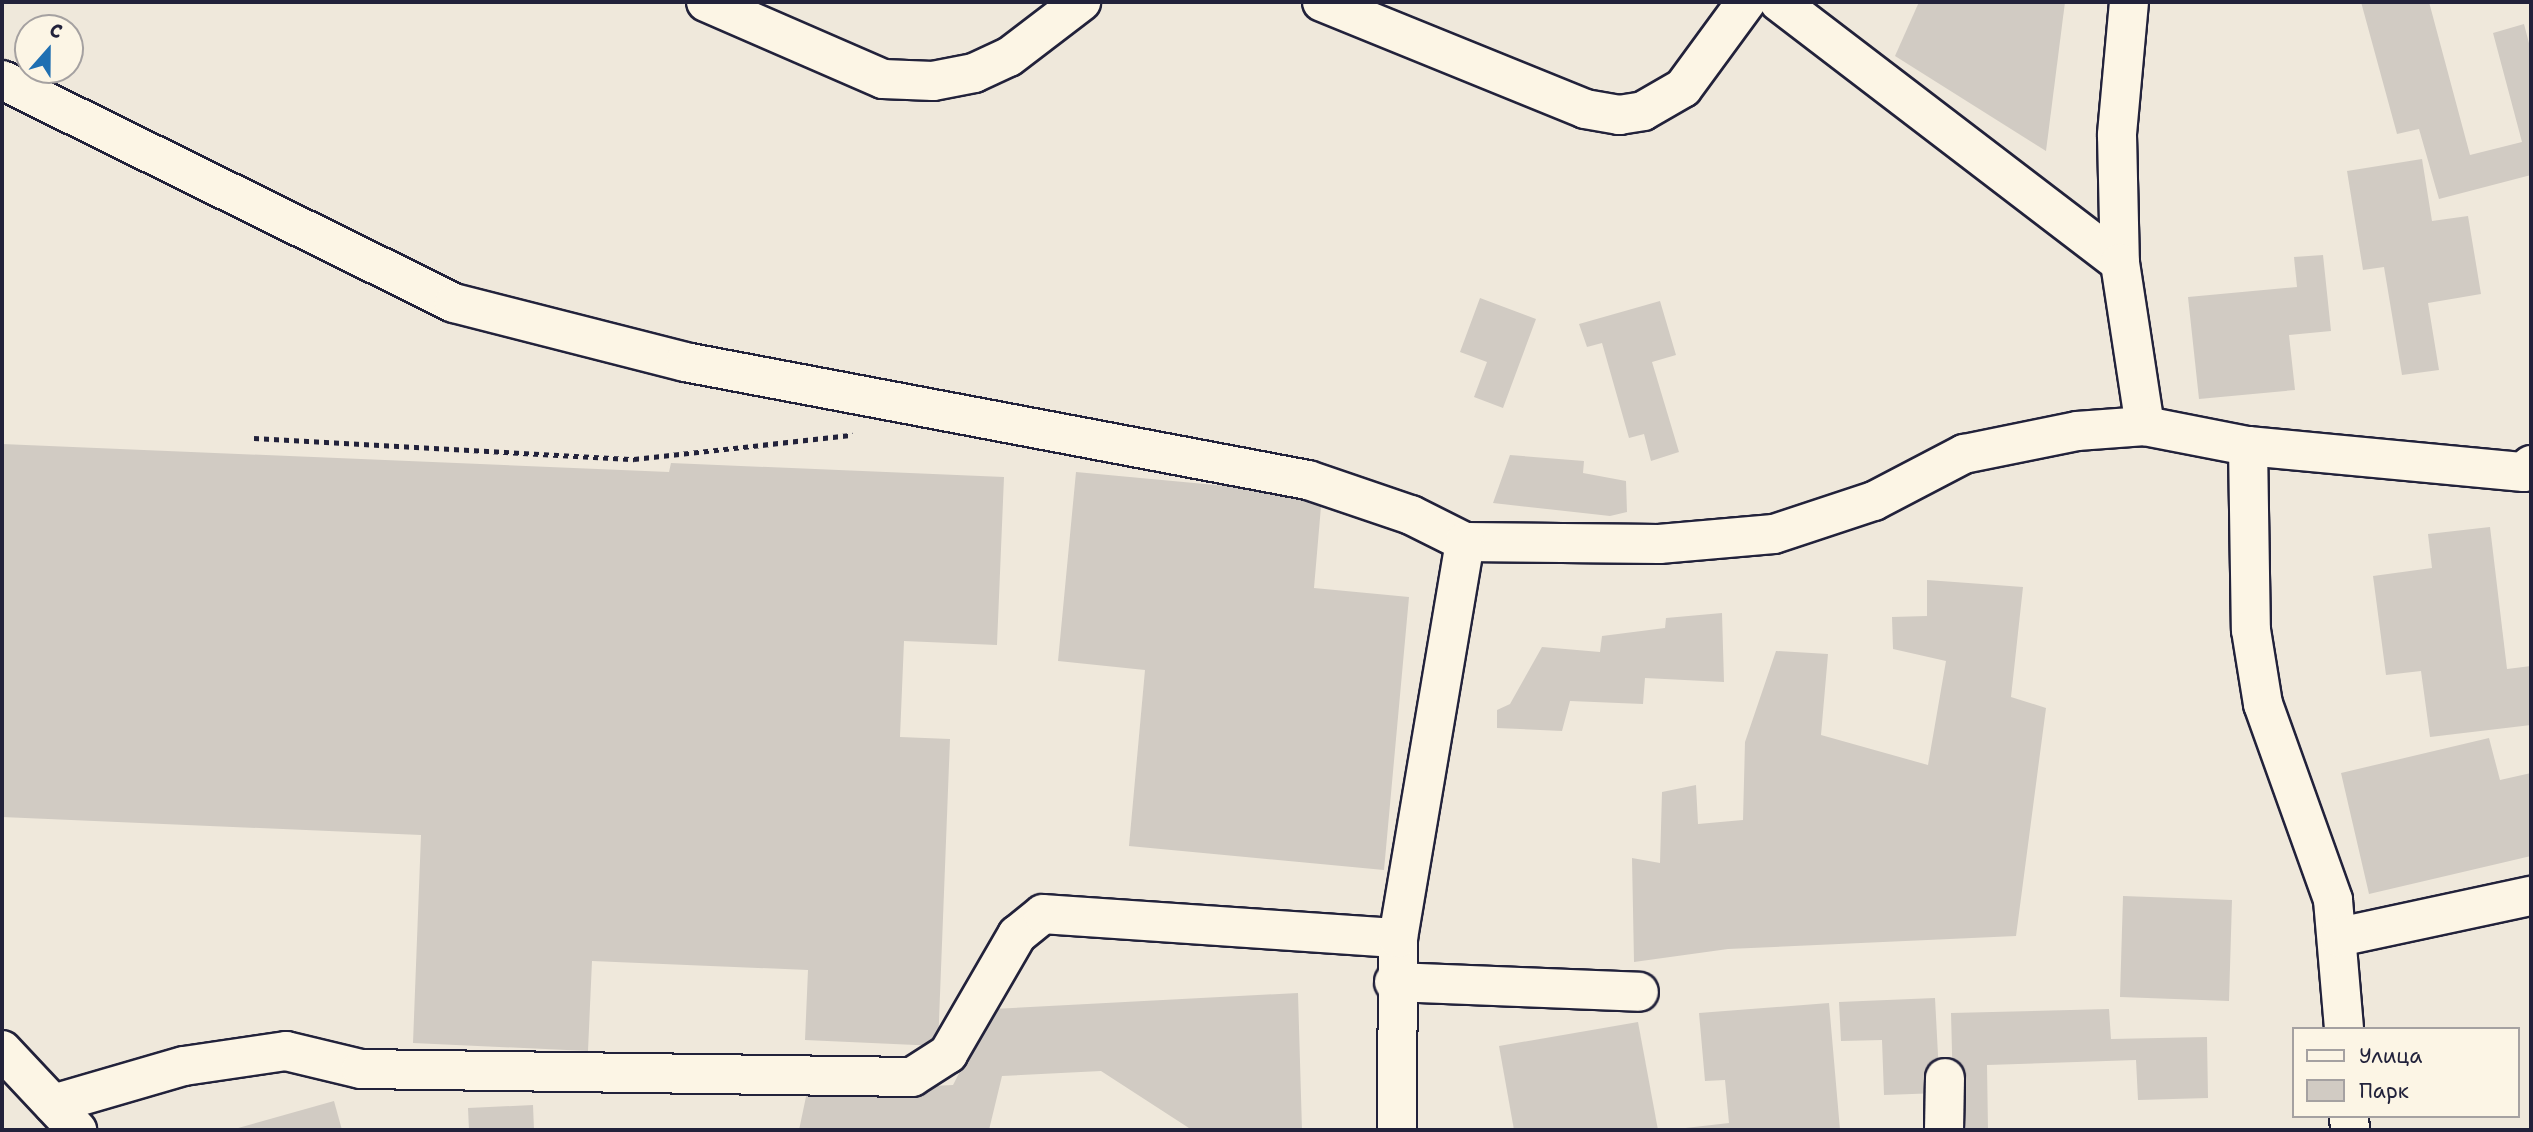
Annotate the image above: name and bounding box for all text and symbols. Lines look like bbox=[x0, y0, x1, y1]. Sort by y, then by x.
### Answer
north arrow bbox=[14, 14, 84, 84]
text: С bbox=[46, 17, 66, 45]
legend bbox=[2292, 1027, 2519, 1118]
text: Улица bbox=[2359, 1042, 2422, 1070]
text: Парк bbox=[2359, 1077, 2409, 1105]

